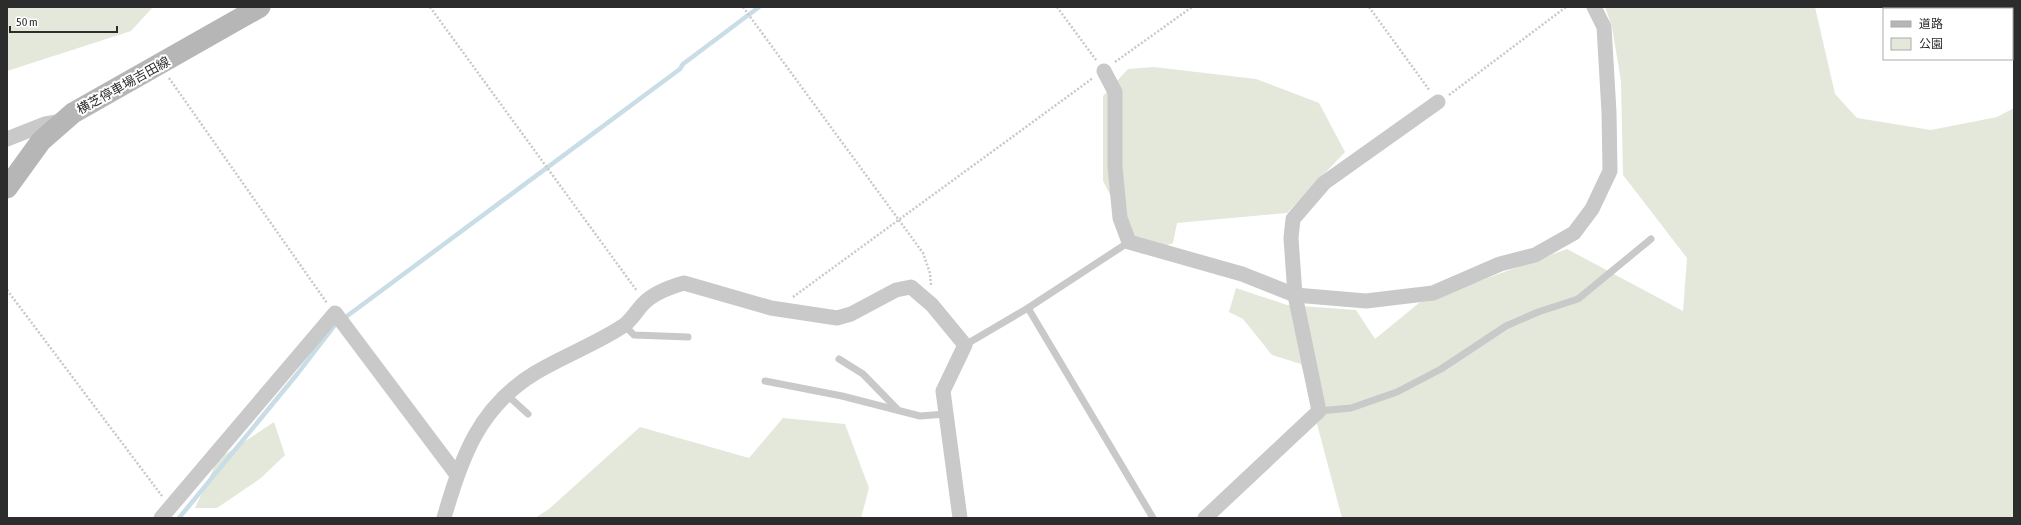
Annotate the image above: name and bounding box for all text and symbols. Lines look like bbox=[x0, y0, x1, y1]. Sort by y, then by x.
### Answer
scale bar bbox=[10, 8, 117, 34]
legend bbox=[1883, 8, 2013, 60]
text: 50 m bbox=[16, 15, 38, 29]
text: 道路 bbox=[1919, 17, 1943, 31]
text: 公園 bbox=[1919, 37, 1943, 51]
street label: 横芝停車場吉田線 bbox=[74, 54, 172, 117]

